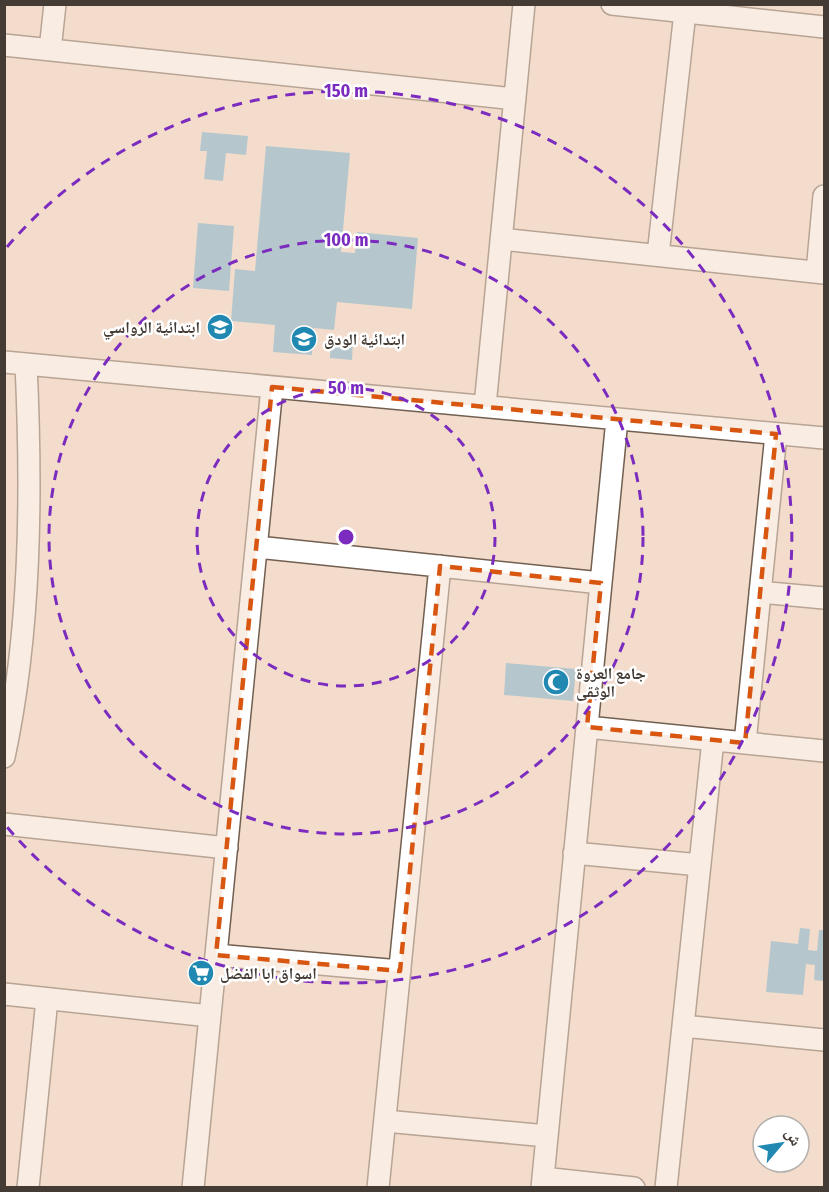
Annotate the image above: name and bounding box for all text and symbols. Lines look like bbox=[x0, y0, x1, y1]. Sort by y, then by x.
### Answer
text: 150 m bbox=[324, 80, 368, 102]
text: 100 m bbox=[324, 229, 368, 251]
school or university icon: ابتدائية الرواسي bbox=[205, 312, 235, 342]
place label: ابتدائية الرواسي bbox=[103, 318, 200, 340]
school or university icon: ابتدائية الودق bbox=[289, 324, 319, 354]
place label: ابتدائية الودق bbox=[324, 330, 405, 349]
text: 50 m bbox=[328, 377, 364, 399]
centre of rings bbox=[336, 527, 356, 547]
place label: جامع العروة الوثقى bbox=[576, 664, 646, 701]
mosque icon: جامع العروة الوثقى bbox=[541, 667, 571, 697]
supermarket icon: اسواق ابا الفضل bbox=[186, 958, 216, 988]
place label: اسواق ابا الفضل bbox=[220, 964, 317, 983]
north arrow bbox=[751, 1114, 811, 1174]
text: ش bbox=[781, 1125, 806, 1149]

